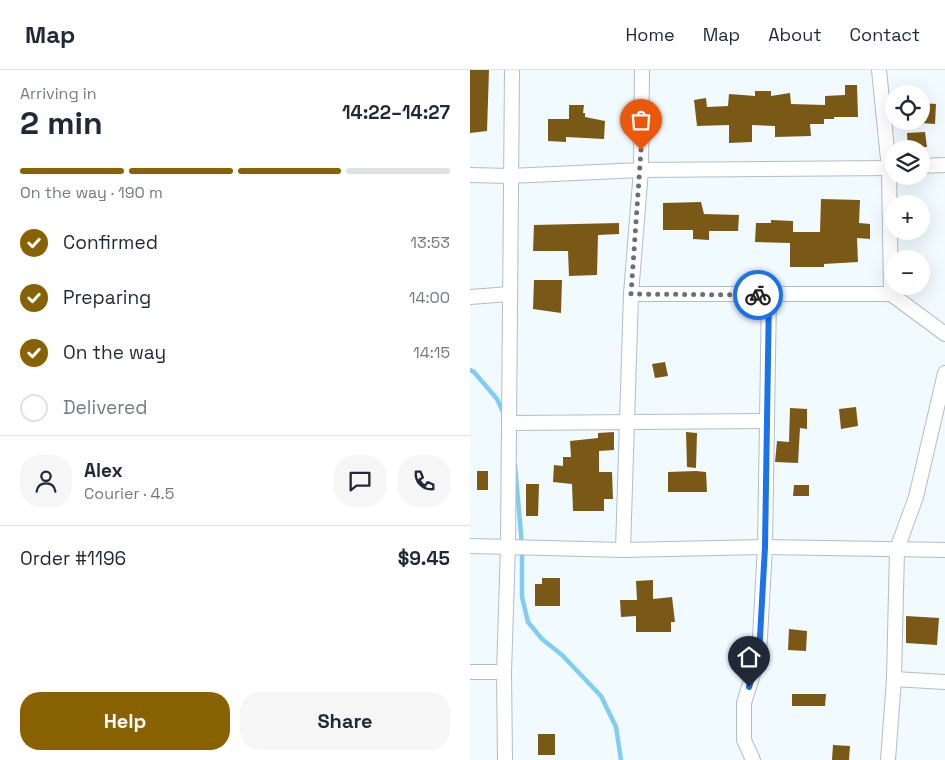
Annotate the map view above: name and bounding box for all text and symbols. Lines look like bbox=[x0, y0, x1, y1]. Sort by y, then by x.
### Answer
text: Map bbox=[25, 19, 75, 50]
text: Home bbox=[626, 23, 675, 46]
text: Map bbox=[703, 23, 740, 46]
text: About bbox=[768, 23, 822, 46]
text: Contact bbox=[850, 23, 920, 46]
text: Arriving in bbox=[20, 83, 97, 104]
map controls bbox=[885, 85, 930, 295]
button: locate bbox=[885, 85, 930, 130]
pin bbox=[620, 99, 662, 150]
text: 14:22–14:27 bbox=[342, 100, 450, 125]
text: 2 min bbox=[20, 103, 103, 143]
icon: bag bbox=[627, 106, 655, 134]
button: layers bbox=[885, 140, 930, 185]
text: On the way · 190 m bbox=[20, 182, 163, 203]
button: + bbox=[885, 195, 930, 240]
icon: check bbox=[20, 229, 48, 257]
text: Confirmed bbox=[63, 230, 158, 255]
text: 13:53 bbox=[410, 232, 450, 253]
button: − bbox=[885, 250, 930, 295]
courier bbox=[733, 270, 783, 320]
icon: bike bbox=[744, 281, 772, 309]
icon: check bbox=[20, 284, 48, 312]
text: Preparing bbox=[63, 285, 151, 310]
text: 14:00 bbox=[409, 287, 450, 308]
icon: check bbox=[20, 339, 48, 367]
text: On the way bbox=[63, 340, 166, 365]
text: 14:15 bbox=[413, 342, 450, 363]
text: Delivered bbox=[63, 395, 148, 420]
button: person bbox=[20, 455, 72, 507]
button: chat bbox=[334, 455, 386, 507]
button: phone bbox=[398, 455, 450, 507]
text: Alex bbox=[84, 458, 123, 483]
text: Courier · 4.5 bbox=[84, 483, 174, 504]
text: Order #1196 bbox=[20, 546, 126, 571]
text: $9.45 bbox=[398, 546, 450, 571]
pin bbox=[728, 636, 770, 687]
icon: home bbox=[735, 643, 763, 671]
button: Help bbox=[20, 692, 230, 750]
button: Share bbox=[240, 692, 450, 750]

